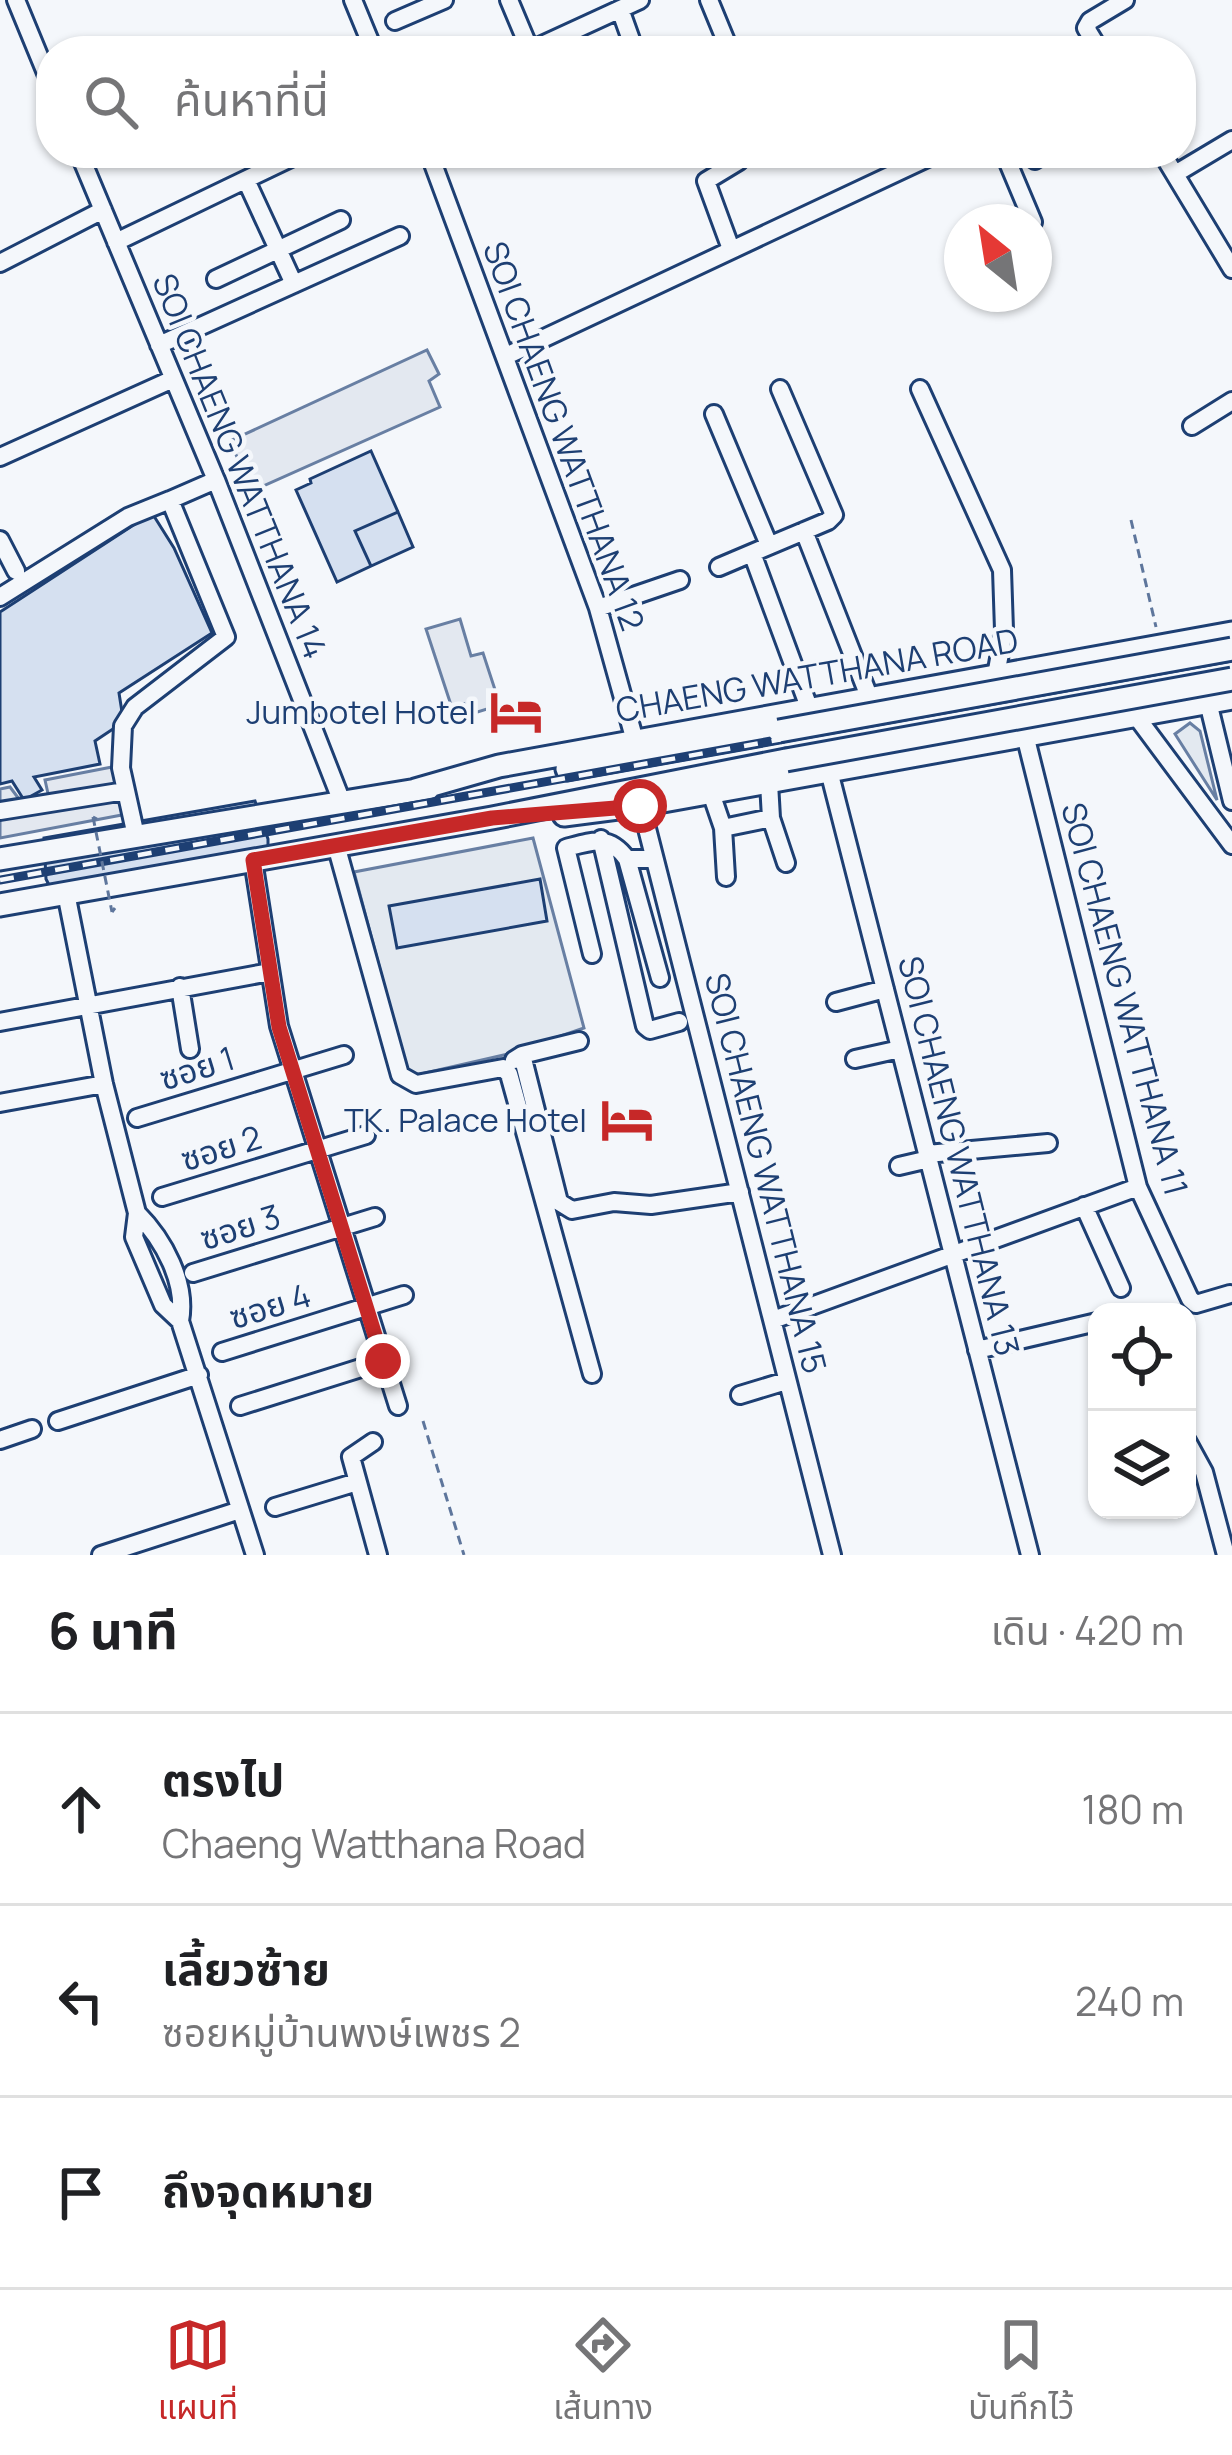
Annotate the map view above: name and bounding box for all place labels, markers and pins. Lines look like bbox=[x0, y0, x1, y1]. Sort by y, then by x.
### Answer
hotel icon: Jumbotel Hotel bbox=[487, 683, 545, 741]
place label: Jumbotel Hotel bbox=[246, 689, 476, 734]
hotel icon: TK. Palace Hotel bbox=[598, 1091, 656, 1149]
place label: TK. Palace Hotel bbox=[344, 1097, 587, 1142]

